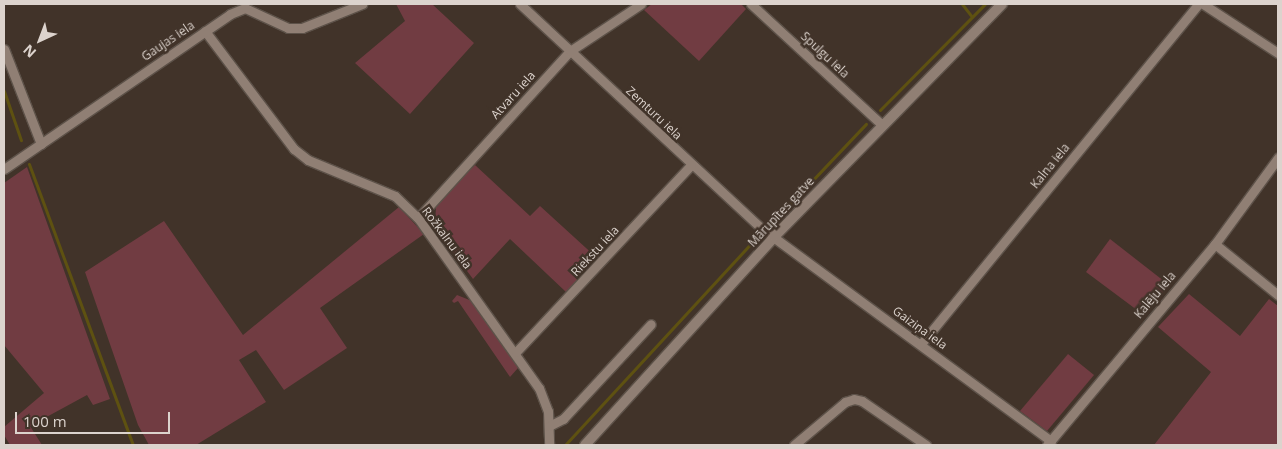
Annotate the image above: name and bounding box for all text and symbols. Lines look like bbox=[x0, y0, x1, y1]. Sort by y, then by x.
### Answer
north arrow bbox=[15, 15, 65, 65]
street label: Gaujas iela bbox=[139, 18, 197, 64]
street label: Spulgu iela bbox=[798, 29, 852, 81]
text: N bbox=[19, 41, 40, 62]
street label: Atvaru iela bbox=[488, 68, 538, 122]
street label: Zemturu iela bbox=[623, 83, 685, 143]
street label: Kalna iela bbox=[1028, 141, 1072, 191]
street label: Mārupītes gatve bbox=[745, 174, 817, 250]
street label: Rožkalnu iela bbox=[419, 204, 475, 272]
street label: Riekstu iela bbox=[568, 223, 622, 279]
street label: Kalēju iela bbox=[1131, 269, 1179, 321]
street label: Gaiziņa iela bbox=[890, 303, 950, 353]
scale bar bbox=[18, 402, 172, 434]
text: 100 m bbox=[23, 411, 67, 431]

